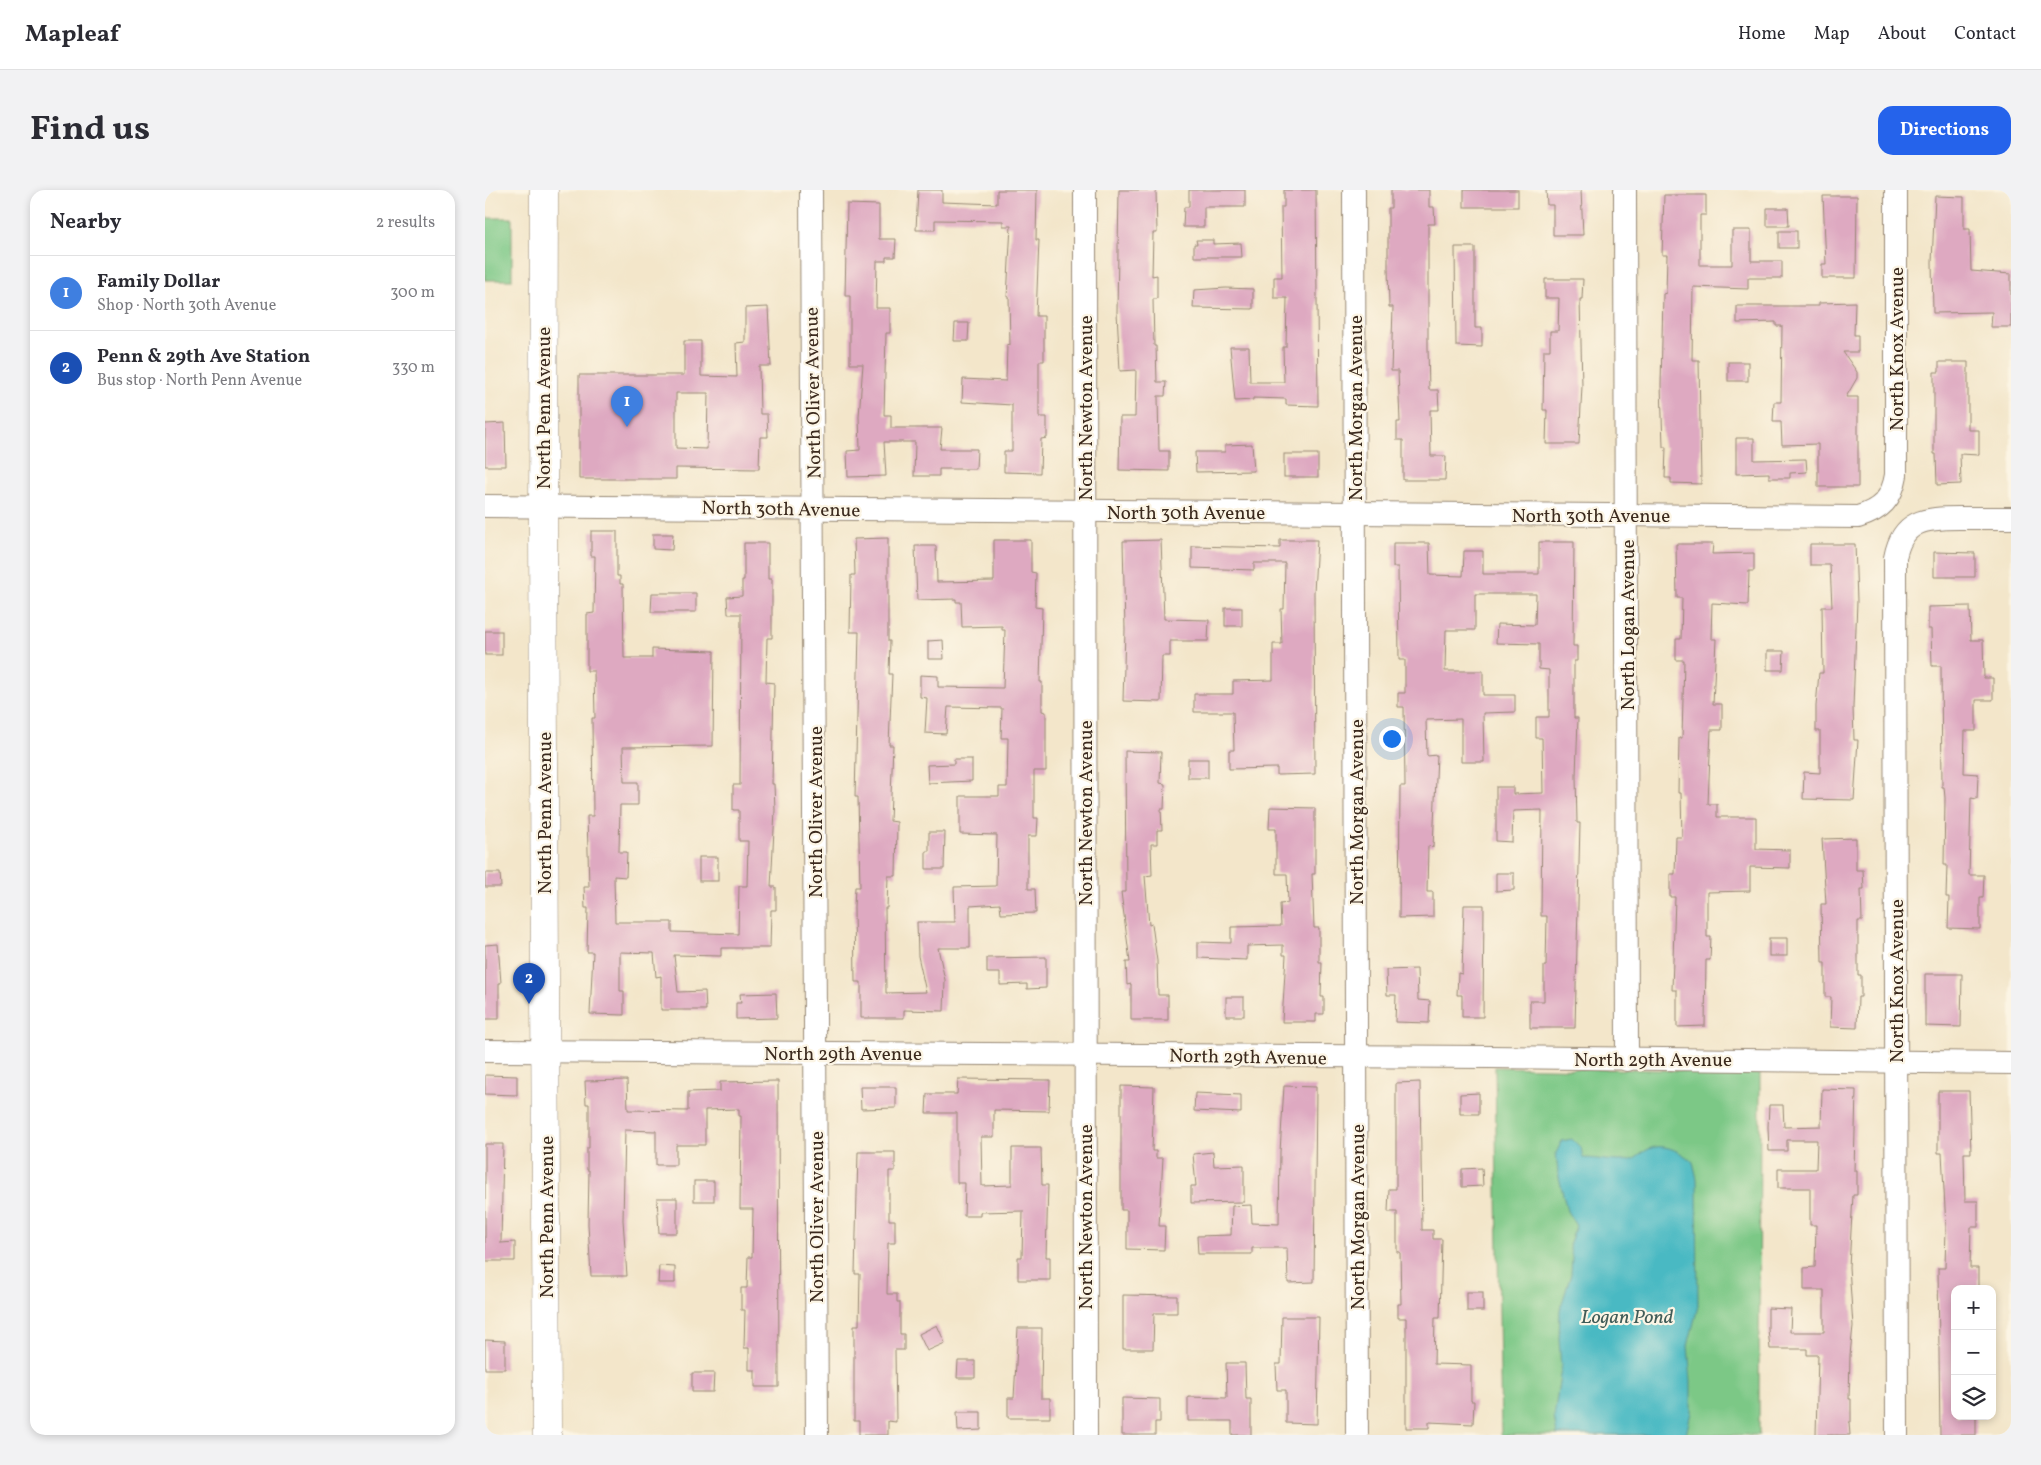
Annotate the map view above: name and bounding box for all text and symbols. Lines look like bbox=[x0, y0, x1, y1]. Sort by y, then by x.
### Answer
text: Mapleaf bbox=[25, 18, 119, 52]
text: Home bbox=[1738, 22, 1786, 47]
text: Map bbox=[1814, 22, 1850, 47]
text: About bbox=[1878, 22, 1926, 47]
text: Contact bbox=[1954, 22, 2016, 47]
text: Find us bbox=[30, 106, 150, 154]
button: Directions bbox=[1878, 106, 2011, 155]
text: Nearby bbox=[50, 208, 121, 237]
text: 2 results bbox=[376, 212, 435, 234]
street label: North Knox Avenue bbox=[1885, 267, 1911, 431]
text: Family Dollar bbox=[97, 269, 220, 295]
text: 1 bbox=[63, 282, 69, 304]
text: 300 m bbox=[390, 282, 435, 304]
text: Shop · North 30th Avenue bbox=[97, 295, 276, 317]
street label: North Oliver Avenue bbox=[800, 307, 828, 479]
street label: North Newton Avenue bbox=[1074, 315, 1100, 501]
street label: North Morgan Avenue bbox=[1344, 315, 1370, 501]
street label: North Penn Avenue bbox=[532, 327, 558, 489]
text: Penn & 29th Ave Station bbox=[97, 344, 310, 370]
text: 2 bbox=[62, 357, 70, 379]
text: 330 m bbox=[392, 357, 435, 379]
text: Bus stop · North Penn Avenue bbox=[97, 370, 302, 392]
pin: 1 bbox=[611, 386, 643, 427]
street label: North 30th Avenue bbox=[701, 496, 861, 524]
street label: North 30th Avenue bbox=[1107, 501, 1265, 527]
street label: North 30th Avenue bbox=[1512, 504, 1670, 530]
street label: North Logan Avenue bbox=[1616, 539, 1642, 711]
street label: North Morgan Avenue bbox=[1345, 719, 1371, 905]
street label: North Newton Avenue bbox=[1074, 720, 1100, 906]
street label: North Oliver Avenue bbox=[804, 726, 830, 898]
your location bbox=[1379, 726, 1405, 752]
street label: North Penn Avenue bbox=[533, 732, 559, 894]
street label: North Knox Avenue bbox=[1885, 899, 1911, 1063]
pin: 2 bbox=[513, 963, 545, 1004]
street label: North 29th Avenue bbox=[764, 1042, 922, 1068]
street label: North 29th Avenue bbox=[1169, 1044, 1327, 1072]
street label: North 29th Avenue bbox=[1574, 1048, 1732, 1074]
street label: North Newton Avenue bbox=[1074, 1124, 1100, 1310]
street label: North Morgan Avenue bbox=[1346, 1124, 1372, 1310]
street label: North Oliver Avenue bbox=[805, 1131, 831, 1303]
street label: North Penn Avenue bbox=[535, 1136, 561, 1298]
map controls bbox=[1951, 1285, 1996, 1420]
button: + bbox=[1951, 1285, 1996, 1330]
water label: Logan Pond bbox=[1581, 1304, 1674, 1332]
button: − bbox=[1951, 1330, 1996, 1375]
button: layers bbox=[1951, 1375, 1996, 1420]

